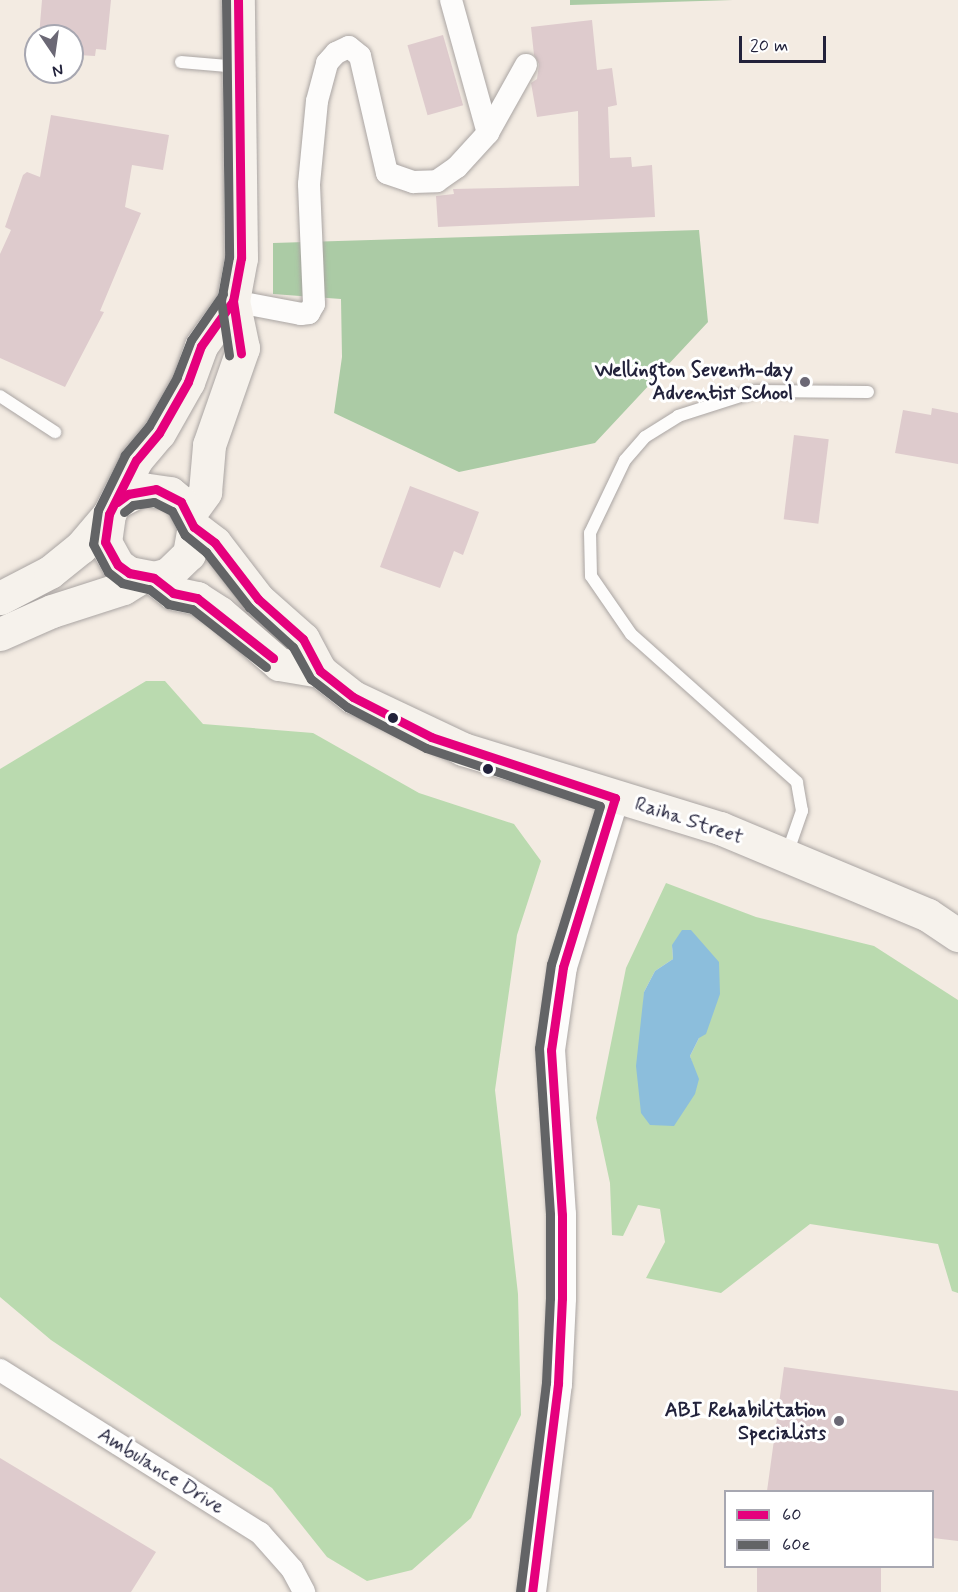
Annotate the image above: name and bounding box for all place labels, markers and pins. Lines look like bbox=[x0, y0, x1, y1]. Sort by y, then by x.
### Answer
place label: Wellington Seventh-day Adventist School bbox=[587, 358, 793, 405]
marker: Wellington Seventh-day Adventist School bbox=[798, 375, 812, 389]
unlabelled marker bbox=[387, 712, 399, 724]
unlabelled marker bbox=[482, 763, 494, 775]
place label: ABI Rehabilitation Specialists bbox=[662, 1398, 826, 1445]
marker: ABI Rehabilitation Specialists bbox=[830, 1412, 848, 1430]

